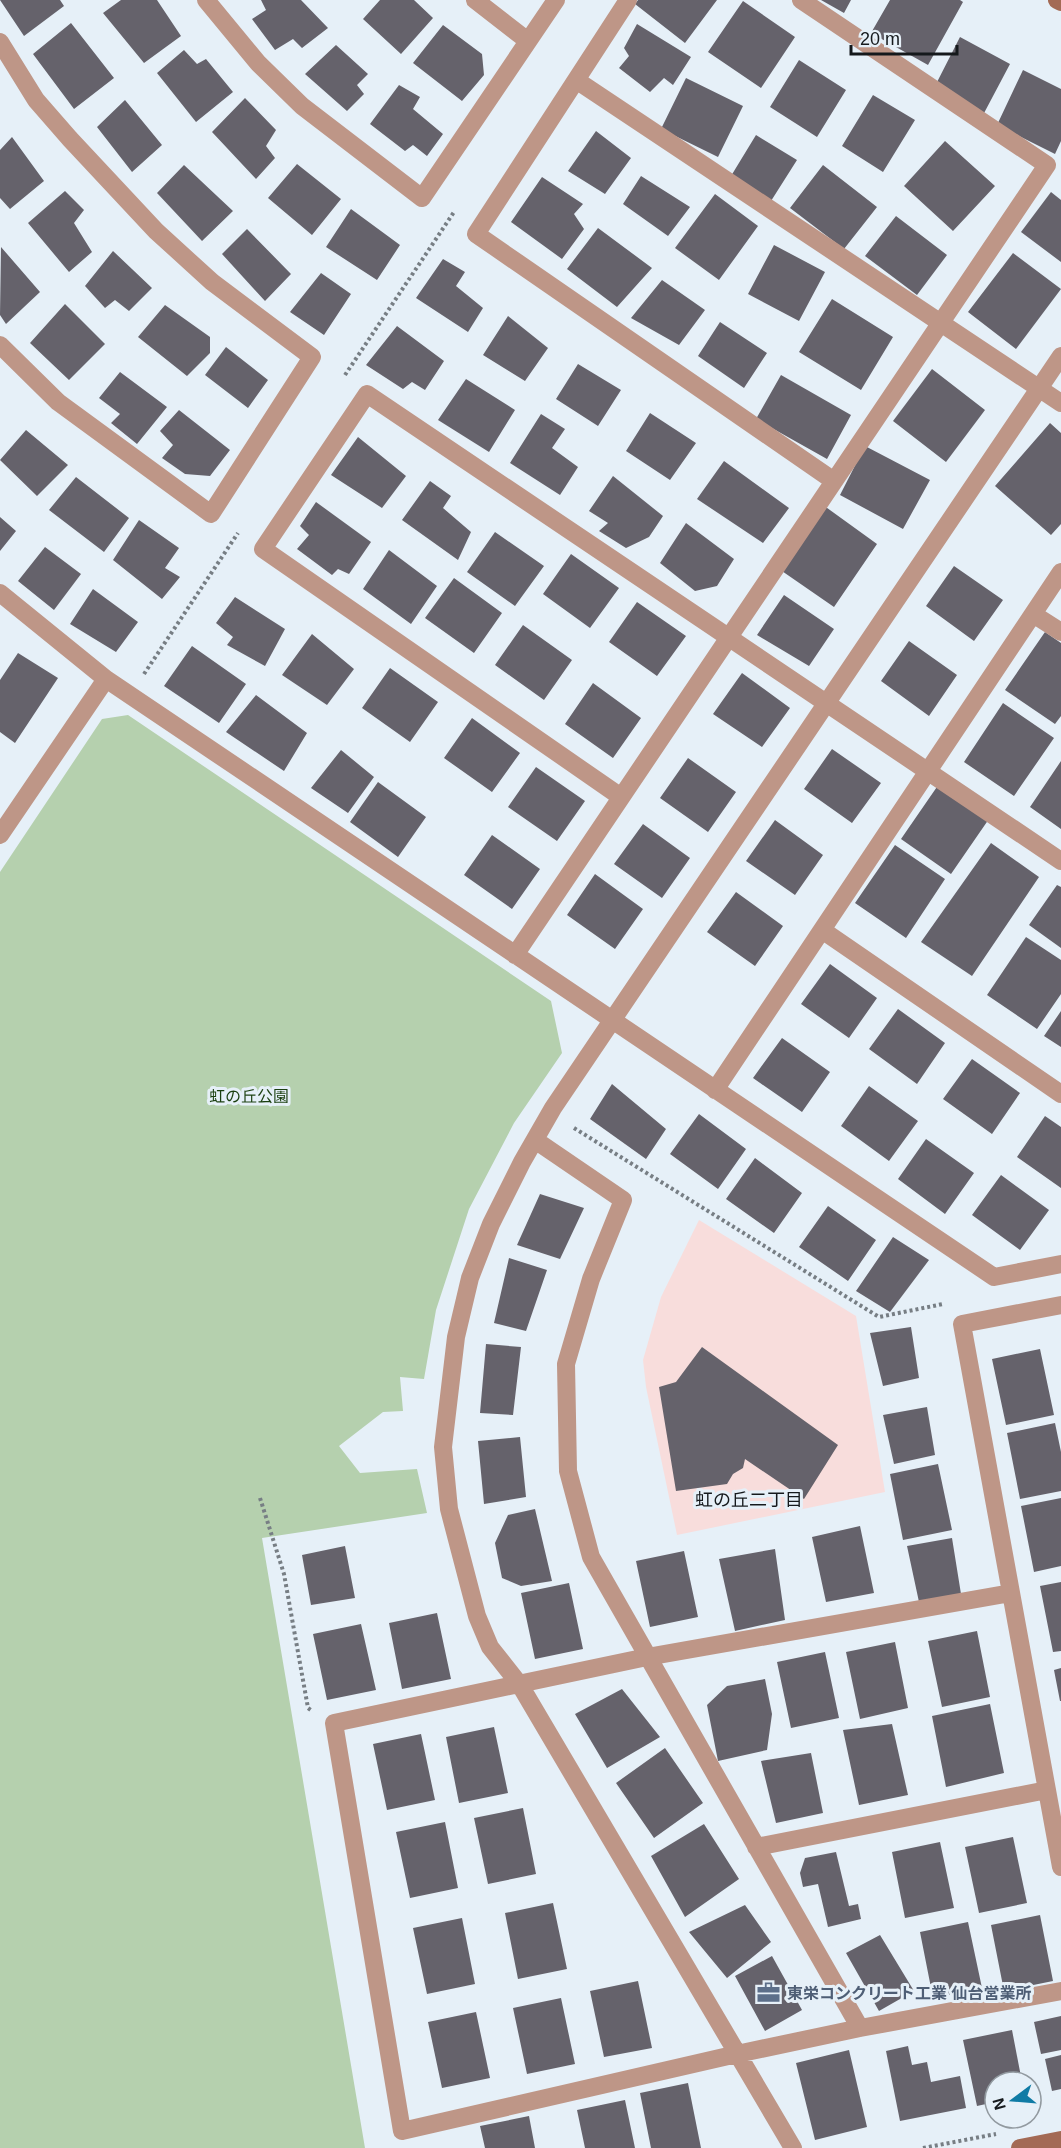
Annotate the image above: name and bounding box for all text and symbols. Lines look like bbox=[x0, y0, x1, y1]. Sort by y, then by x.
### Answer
scale bar bbox=[851, 18, 958, 56]
text: 20 m bbox=[860, 29, 900, 49]
park label: 虹の丘公園 bbox=[209, 1088, 289, 1105]
district label: 虹の丘二丁目 bbox=[695, 1490, 803, 1510]
office icon: 東栄コンクリート工業 仙台営業所 bbox=[756, 1980, 782, 2006]
place label: 東栄コンクリート工業 仙台営業所 bbox=[787, 1985, 1031, 2002]
north arrow bbox=[983, 2070, 1043, 2130]
text: N bbox=[989, 2096, 1009, 2112]

